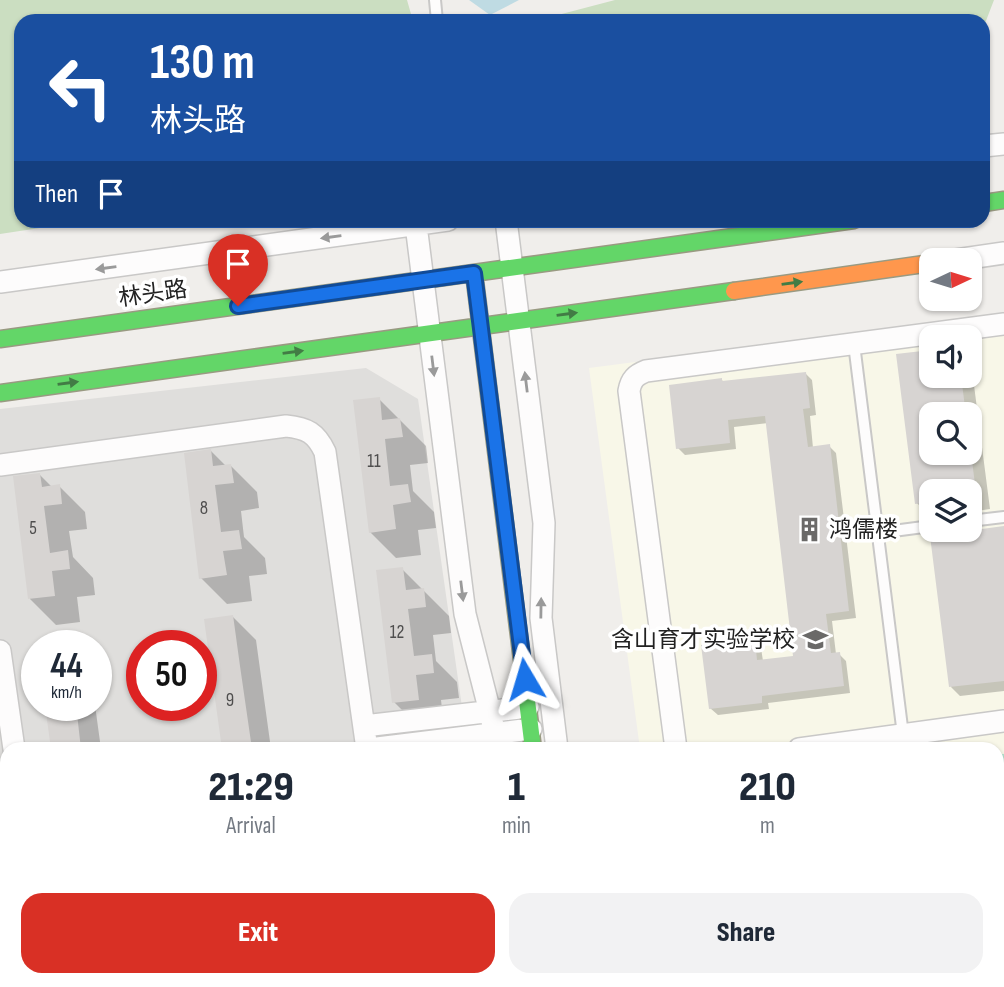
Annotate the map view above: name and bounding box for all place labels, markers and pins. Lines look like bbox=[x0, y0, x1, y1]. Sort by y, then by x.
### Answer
pin bbox=[208, 234, 268, 306]
building icon: 鸿儒楼 bbox=[795, 516, 823, 544]
place label: 鸿儒楼 bbox=[829, 516, 898, 544]
place label: 含山育才实验学校 bbox=[611, 626, 795, 654]
school or university icon: 含山育才实验学校 bbox=[801, 626, 829, 654]

